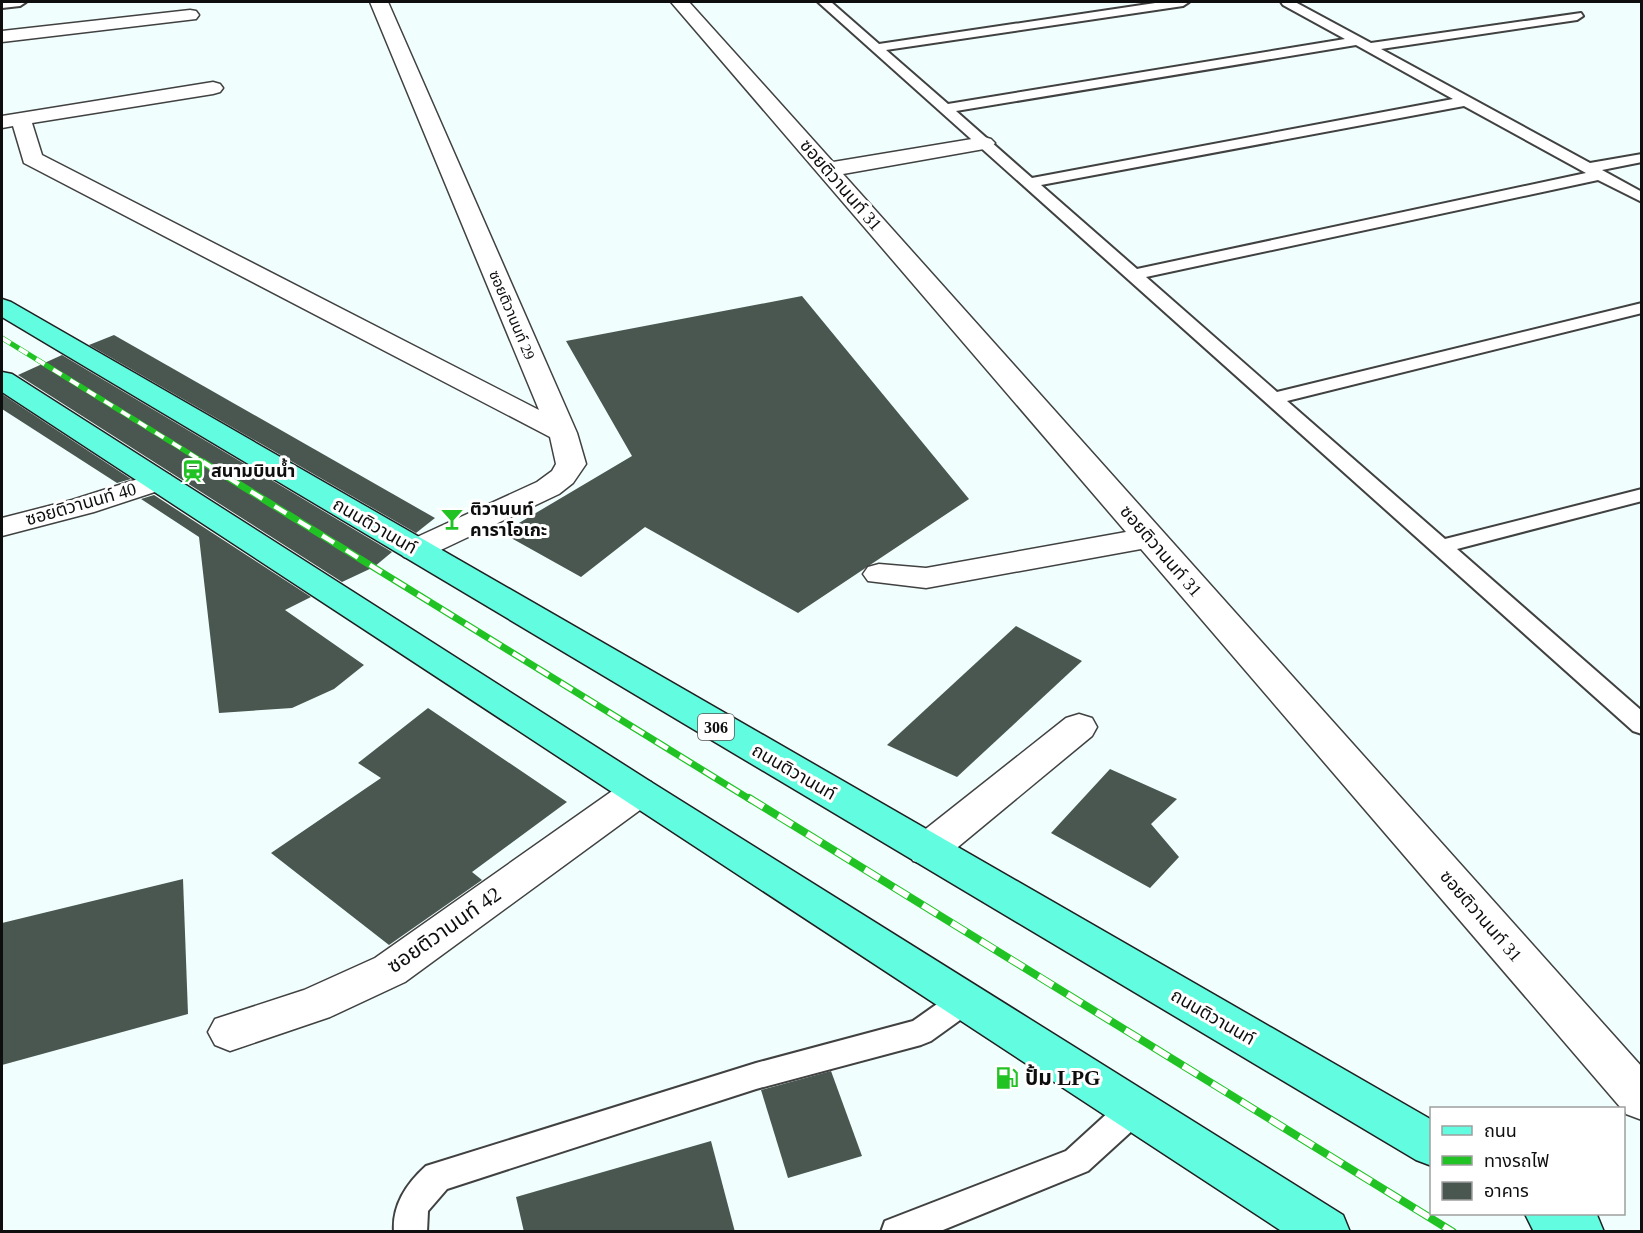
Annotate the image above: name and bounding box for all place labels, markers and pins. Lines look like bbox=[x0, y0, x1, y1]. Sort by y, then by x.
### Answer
station icon: สนามบินน้ำ bbox=[180, 458, 206, 484]
place label: สนามบินน้ำ bbox=[211, 458, 295, 481]
place label: ติวานนท์ คาราโอเกะ bbox=[470, 499, 547, 540]
bar icon: ติวานนท์ คาราโอเกะ bbox=[439, 506, 465, 532]
place label: ปั้ม LPG bbox=[1025, 1064, 1100, 1090]
fuel station icon: ปั้ม LPG bbox=[994, 1065, 1020, 1091]

